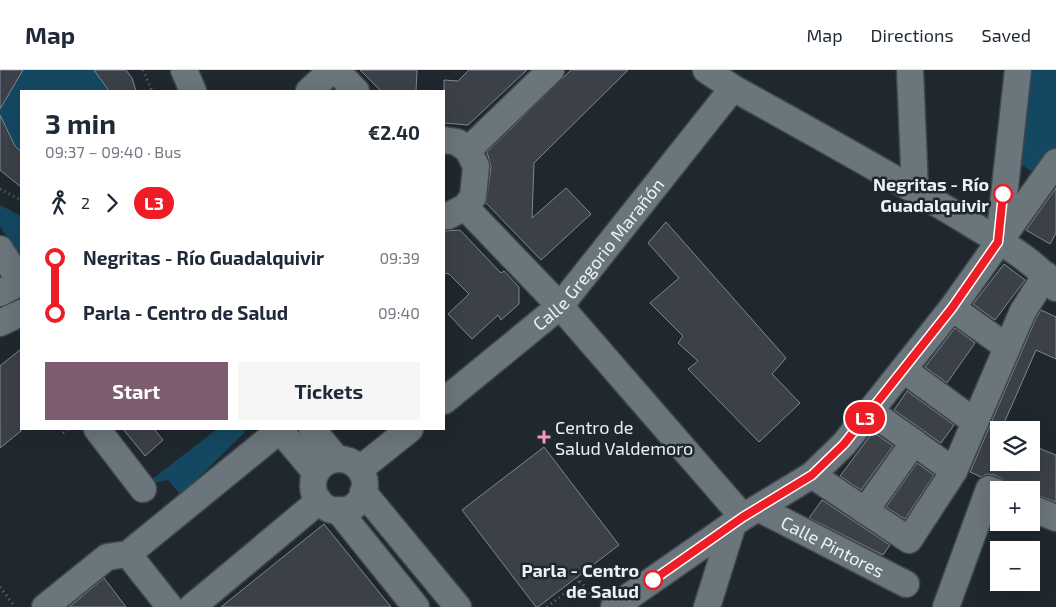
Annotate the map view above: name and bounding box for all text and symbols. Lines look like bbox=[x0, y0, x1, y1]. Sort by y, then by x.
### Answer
text: Map bbox=[25, 20, 75, 49]
text: Map bbox=[806, 24, 843, 46]
text: Directions bbox=[871, 24, 954, 46]
text: Saved bbox=[982, 24, 1031, 46]
text: 3 min bbox=[45, 106, 116, 140]
text: €2.40 bbox=[368, 121, 420, 144]
text: 09:37 – 09:40 · Bus bbox=[45, 142, 181, 161]
place label: Negritas - Río Guadalquivir bbox=[873, 173, 989, 216]
street label: Calle Gregorio Marañón bbox=[528, 174, 668, 335]
marker: Negritas - Río Guadalquivir bbox=[993, 184, 1013, 204]
icon: walk bbox=[45, 189, 73, 217]
icon: forward bbox=[98, 189, 126, 217]
text: L3 bbox=[144, 192, 164, 214]
text: 2 bbox=[81, 193, 90, 212]
text: Negritas - Río Guadalquivir bbox=[83, 246, 324, 269]
text: 09:39 bbox=[379, 248, 420, 267]
text: Parla - Centro de Salud bbox=[83, 301, 288, 324]
text: 09:40 bbox=[378, 303, 420, 322]
button: Start bbox=[45, 362, 228, 420]
button: Tickets bbox=[238, 362, 420, 420]
line badge: L3 bbox=[842, 402, 888, 434]
text: L3 bbox=[855, 407, 875, 429]
place label: Centro de Salud Valdemoro bbox=[555, 416, 693, 459]
map controls bbox=[990, 421, 1040, 591]
button: layers bbox=[990, 421, 1040, 471]
marker: Centro de Salud Valdemoro bbox=[537, 430, 551, 444]
button: + bbox=[990, 481, 1040, 531]
street label: Calle Pintores bbox=[777, 511, 888, 582]
button: − bbox=[990, 541, 1040, 591]
place label: Parla - Centro de Salud bbox=[522, 559, 639, 602]
marker: Parla - Centro de Salud bbox=[643, 570, 663, 590]

